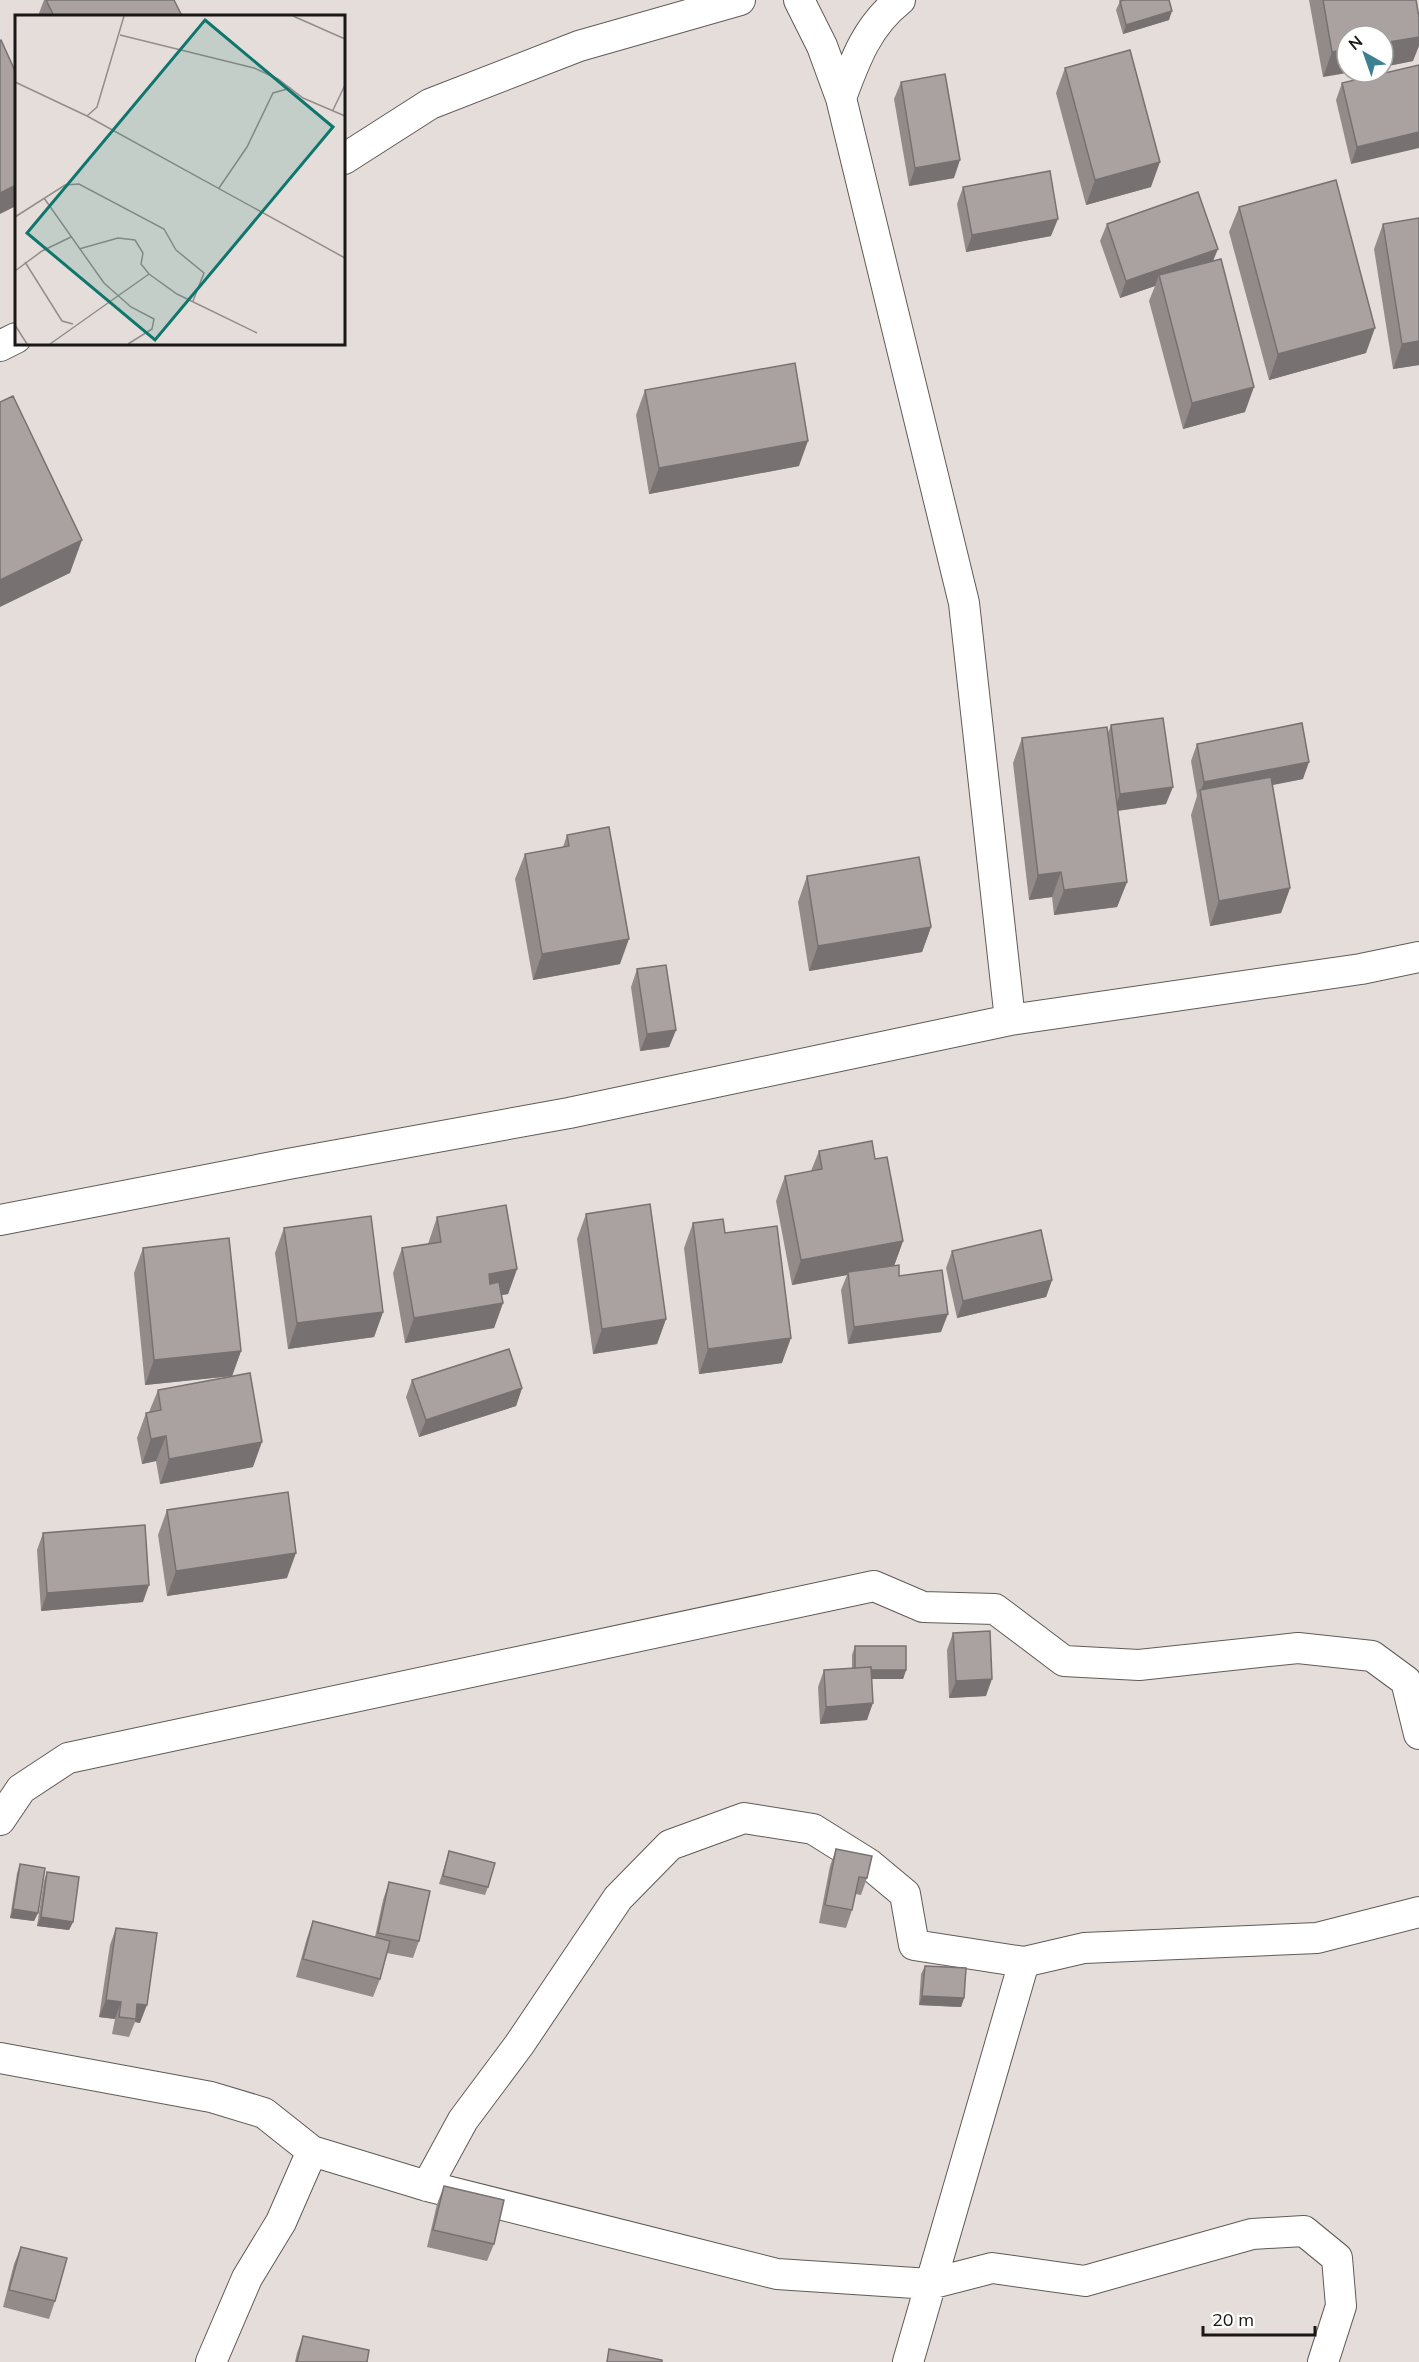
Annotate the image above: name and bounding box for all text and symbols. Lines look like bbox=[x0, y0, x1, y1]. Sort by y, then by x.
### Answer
inset map bbox=[15, 15, 345, 345]
north arrow bbox=[1335, 24, 1395, 84]
text: N bbox=[1344, 31, 1366, 54]
scale bar bbox=[1203, 2299, 1316, 2337]
text: 20 m bbox=[1212, 2308, 1254, 2331]

